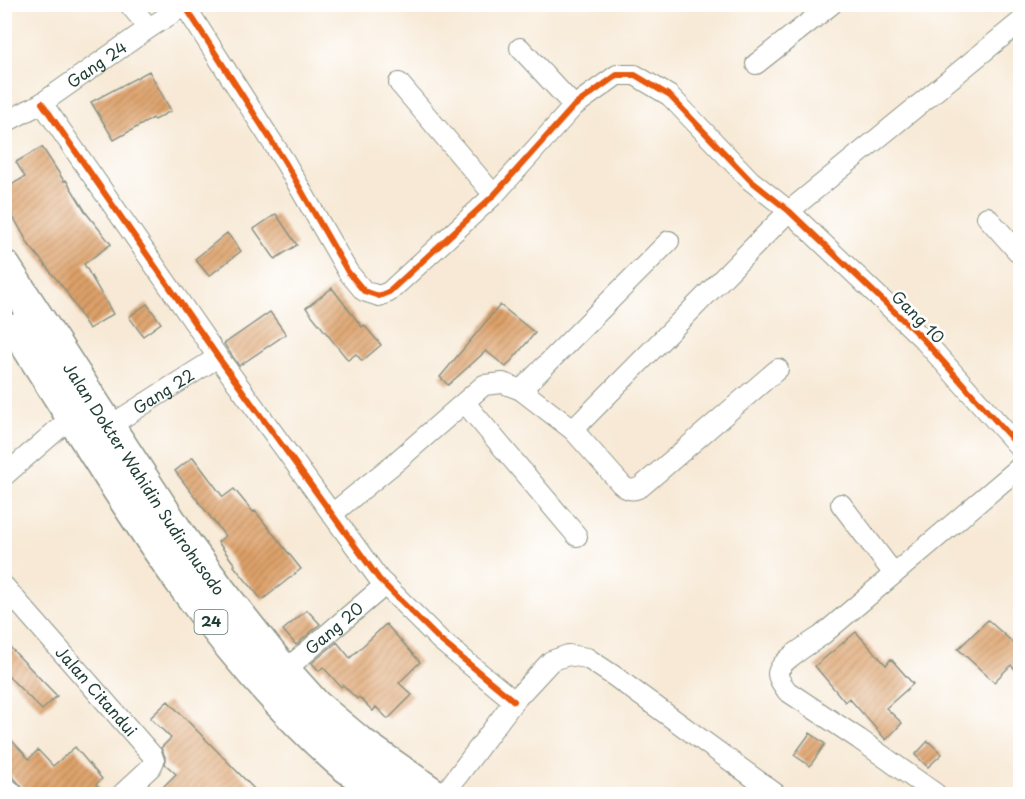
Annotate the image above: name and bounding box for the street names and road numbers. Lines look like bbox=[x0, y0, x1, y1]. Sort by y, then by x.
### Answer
street label: Gang 24 bbox=[61, 34, 131, 93]
street label: Gang 10 bbox=[887, 284, 951, 348]
street label: Jalan Dokter Wahidin Sudirohusodo bbox=[58, 357, 231, 600]
street label: Gang 22 bbox=[128, 362, 198, 419]
street label: Gang 20 bbox=[299, 596, 368, 659]
road number: 24 bbox=[194, 610, 228, 634]
street label: Jalan Citandui bbox=[51, 640, 143, 741]

